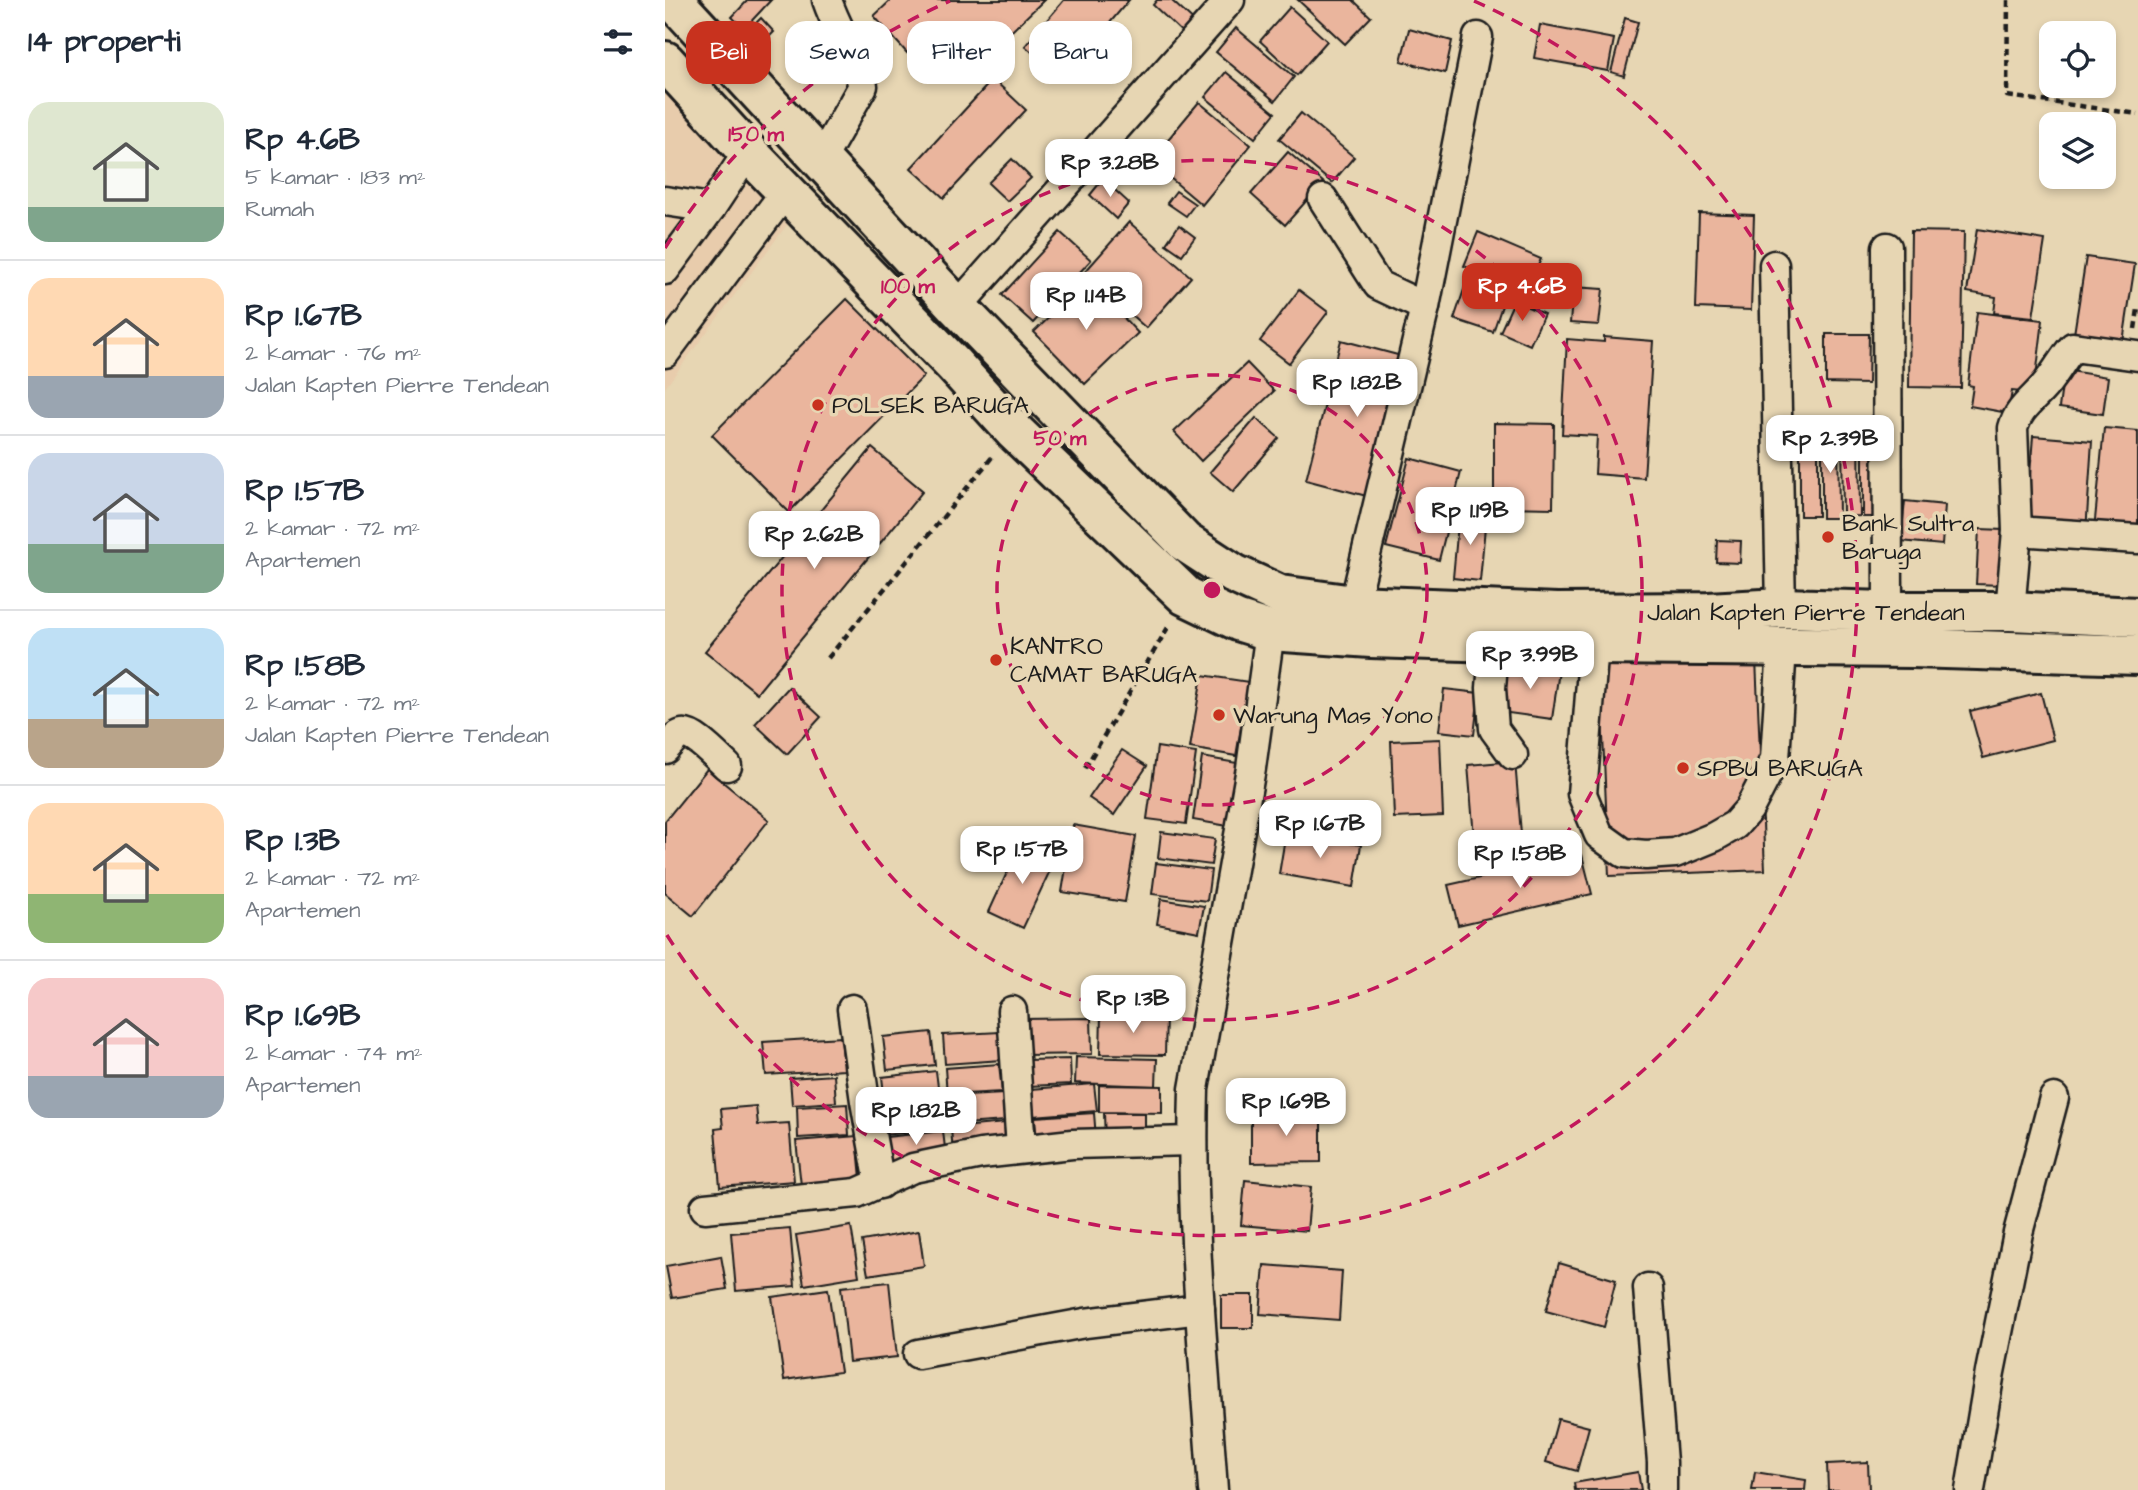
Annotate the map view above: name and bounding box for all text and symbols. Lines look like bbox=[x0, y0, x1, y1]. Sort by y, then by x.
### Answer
text: 14 properti bbox=[28, 21, 181, 63]
chip: Beli bbox=[686, 21, 771, 84]
chip: Sewa bbox=[785, 21, 893, 84]
chip: Filter bbox=[907, 21, 1015, 84]
chip: Baru bbox=[1029, 21, 1132, 84]
map controls bbox=[2039, 21, 2116, 189]
button: locate bbox=[2039, 21, 2116, 98]
icon: filters bbox=[599, 23, 637, 61]
button: layers bbox=[2039, 112, 2116, 189]
text: Rp 4.6B bbox=[245, 119, 360, 161]
text: 150 m bbox=[728, 120, 784, 149]
icon: home bbox=[84, 130, 168, 214]
pin: Rp 3.28B bbox=[1038, 140, 1182, 199]
text: Rp 3.28B bbox=[1061, 146, 1159, 178]
text: 5 kamar · 183 m² bbox=[245, 161, 426, 193]
text: Rumah bbox=[245, 193, 314, 225]
pin: Rp 4.6B bbox=[1457, 264, 1587, 323]
text: Rp 4.6B bbox=[1478, 270, 1566, 302]
text: 100 m bbox=[881, 272, 936, 301]
pin: Rp 1.14B bbox=[1014, 272, 1158, 332]
text: Rp 1.14B bbox=[1046, 279, 1126, 311]
text: Rp 1.67B bbox=[245, 295, 362, 337]
icon: home bbox=[84, 306, 168, 390]
text: 2 kamar · 76 m² bbox=[245, 337, 421, 369]
pin: Rp 1.82B bbox=[1285, 360, 1429, 419]
text: Rp 1.82B bbox=[1312, 366, 1402, 398]
text: Jalan Kapten Pierre Tendean bbox=[245, 369, 549, 401]
place label: POLSEK BARUGA bbox=[832, 389, 1029, 423]
marker: POLSEK BARUGA bbox=[810, 397, 826, 413]
pin: Rp 2.39B bbox=[1758, 416, 1902, 475]
text: Rp 2.39B bbox=[1782, 422, 1878, 454]
text: 50 m bbox=[1034, 424, 1087, 453]
text: Rp 1.57B bbox=[245, 470, 364, 512]
icon: home bbox=[84, 481, 168, 565]
pin: Rp 1.19B bbox=[1398, 488, 1542, 547]
text: Rp 1.19B bbox=[1432, 494, 1508, 526]
place label: Bank Sultra Baruga bbox=[1842, 507, 1974, 570]
text: 2 kamar · 72 m² bbox=[245, 512, 420, 544]
pin: Rp 2.62B bbox=[742, 512, 886, 571]
text: Rp 2.62B bbox=[765, 518, 863, 550]
marker: Bank Sultra Baruga bbox=[1820, 529, 1836, 545]
text: Apartemen bbox=[245, 544, 361, 576]
centre of rings bbox=[1200, 578, 1224, 602]
street label: Jalan Kapten Pierre Tendean bbox=[1647, 596, 1965, 630]
place label: KANTRO CAMAT BARUGA bbox=[1010, 630, 1197, 692]
pin: Rp 3.99B bbox=[1458, 632, 1602, 691]
text: Rp 3.99B bbox=[1482, 638, 1578, 670]
text: Rp 1.58B bbox=[245, 645, 365, 687]
marker: KANTRO CAMAT BARUGA bbox=[988, 652, 1004, 668]
icon: home bbox=[84, 656, 168, 740]
text: 2 kamar · 72 m² bbox=[245, 687, 420, 719]
place label: Warung Mas Yono bbox=[1233, 699, 1433, 734]
marker: Warung Mas Yono bbox=[1211, 707, 1227, 723]
text: Jalan Kapten Pierre Tendean bbox=[245, 719, 549, 751]
place label: SPBU BARUGA bbox=[1697, 752, 1863, 786]
marker: SPBU BARUGA bbox=[1675, 760, 1691, 776]
pin: Rp 1.67B bbox=[1248, 800, 1392, 860]
text: Rp 1.67B bbox=[1275, 807, 1365, 839]
text: Rp 1.3B bbox=[245, 820, 340, 862]
pin: Rp 1.57B bbox=[950, 826, 1094, 886]
pin: Rp 1.58B bbox=[1448, 830, 1592, 890]
icon: home bbox=[84, 831, 168, 915]
text: Rp 1.57B bbox=[976, 833, 1068, 865]
text: Rp 1.58B bbox=[1474, 837, 1566, 869]
text: 2 kamar · 72 m² bbox=[245, 862, 420, 894]
text: Apartemen bbox=[245, 894, 361, 926]
pin: Rp 1.3B bbox=[1068, 976, 1198, 1035]
text: Rp 1.3B bbox=[1097, 982, 1169, 1014]
text: Rp 1.69B bbox=[245, 995, 360, 1037]
icon: home bbox=[84, 1006, 168, 1090]
text: 2 kamar · 74 m² bbox=[245, 1037, 423, 1069]
text: Apartemen bbox=[245, 1069, 361, 1101]
pin: Rp 1.69B bbox=[1214, 1078, 1358, 1138]
text: Rp 1.69B bbox=[1242, 1085, 1330, 1117]
pin: Rp 1.82B bbox=[844, 1088, 988, 1147]
text: Rp 1.82B bbox=[871, 1094, 961, 1126]

